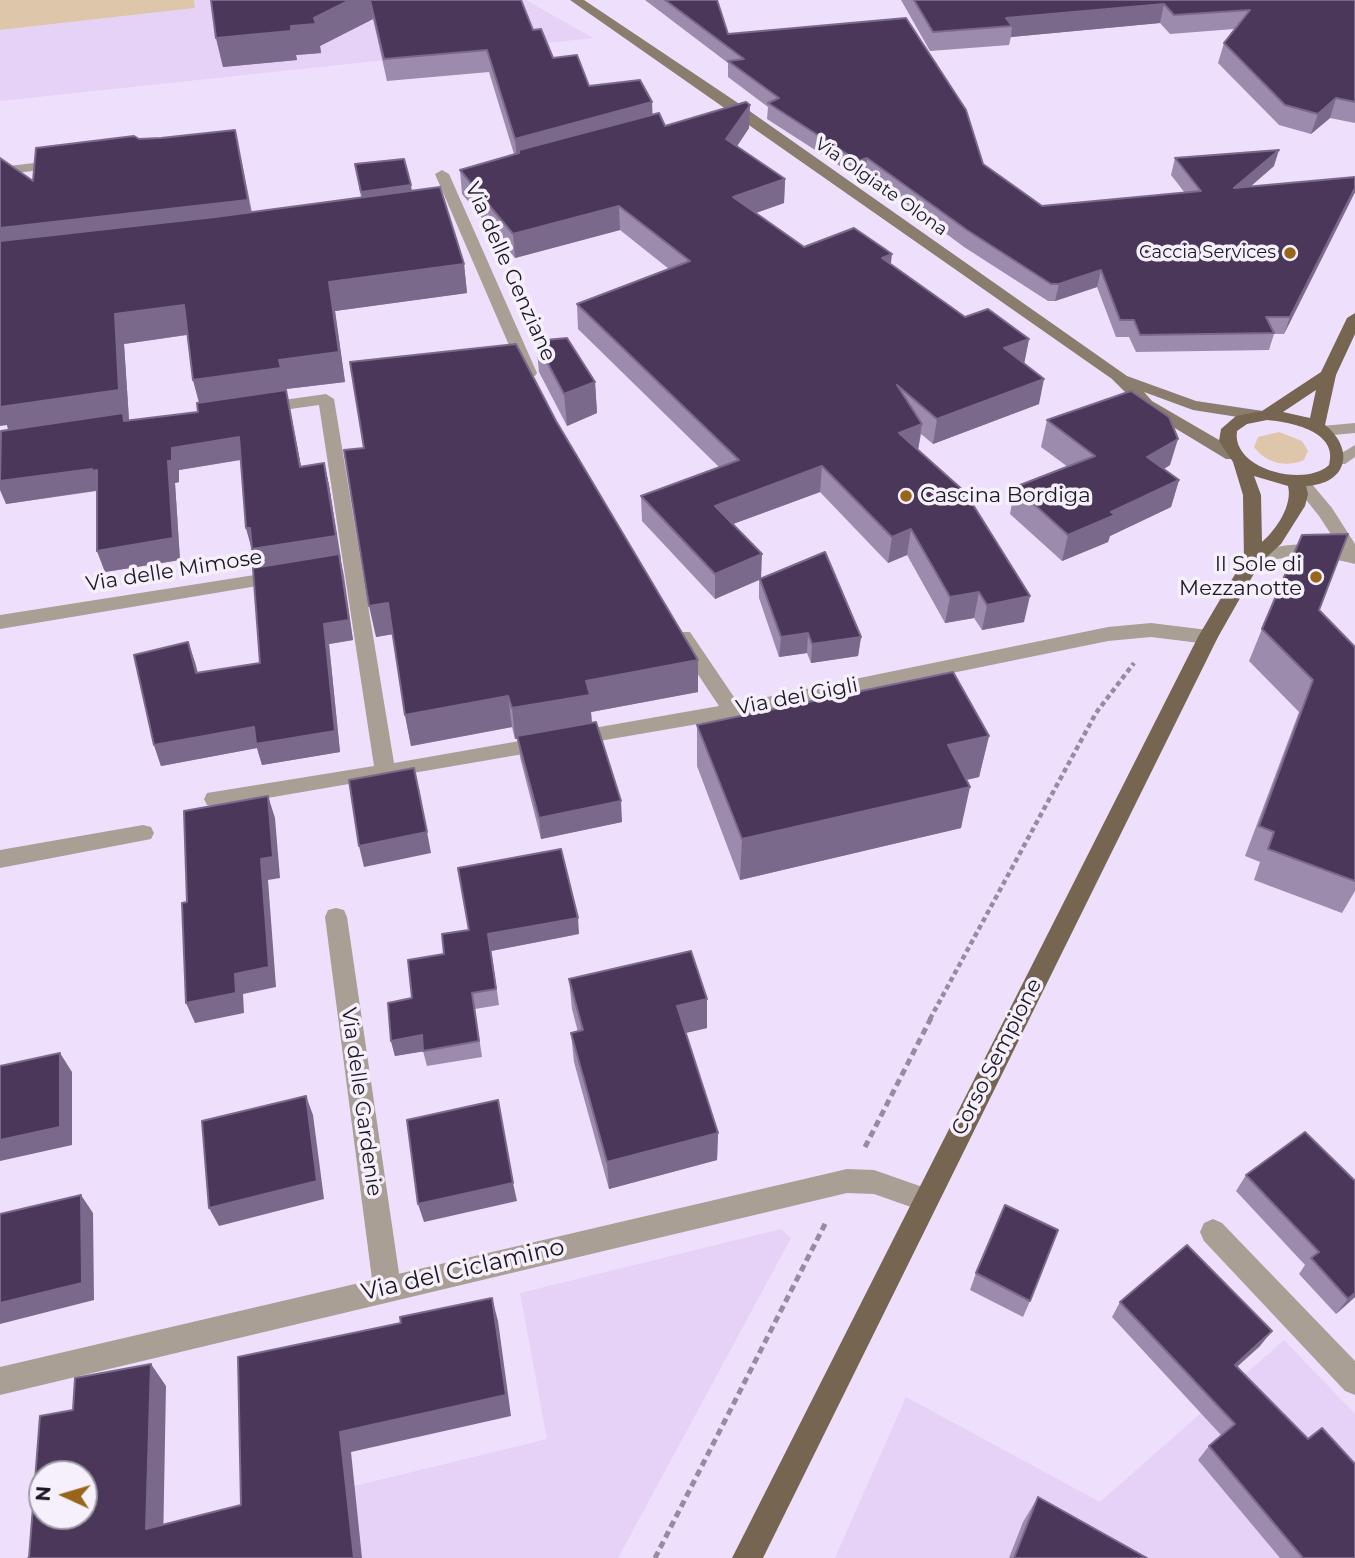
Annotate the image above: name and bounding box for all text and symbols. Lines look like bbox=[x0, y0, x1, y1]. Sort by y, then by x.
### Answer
street label: Via Olgiate Olona bbox=[811, 133, 951, 241]
street label: Via delle Genziane bbox=[459, 179, 561, 365]
place label: Caccia Services bbox=[1139, 242, 1276, 264]
marker: Caccia Services bbox=[1282, 245, 1298, 261]
place label: Cascina Bordiga bbox=[920, 483, 1091, 509]
marker: Cascina Bordiga bbox=[898, 488, 914, 504]
street label: Via delle Mimose bbox=[84, 545, 264, 597]
place label: Il Sole di Mezzanotte bbox=[1179, 552, 1302, 602]
marker: Il Sole di Mezzanotte bbox=[1308, 569, 1324, 585]
street label: Via dei Gigli bbox=[734, 673, 860, 721]
street label: Corso Sempione bbox=[947, 974, 1047, 1140]
street label: Via delle Gardenie bbox=[335, 1006, 387, 1198]
street label: Via del Ciclamino bbox=[359, 1233, 567, 1307]
north arrow bbox=[28, 1460, 98, 1530]
text: N bbox=[32, 1485, 56, 1502]

